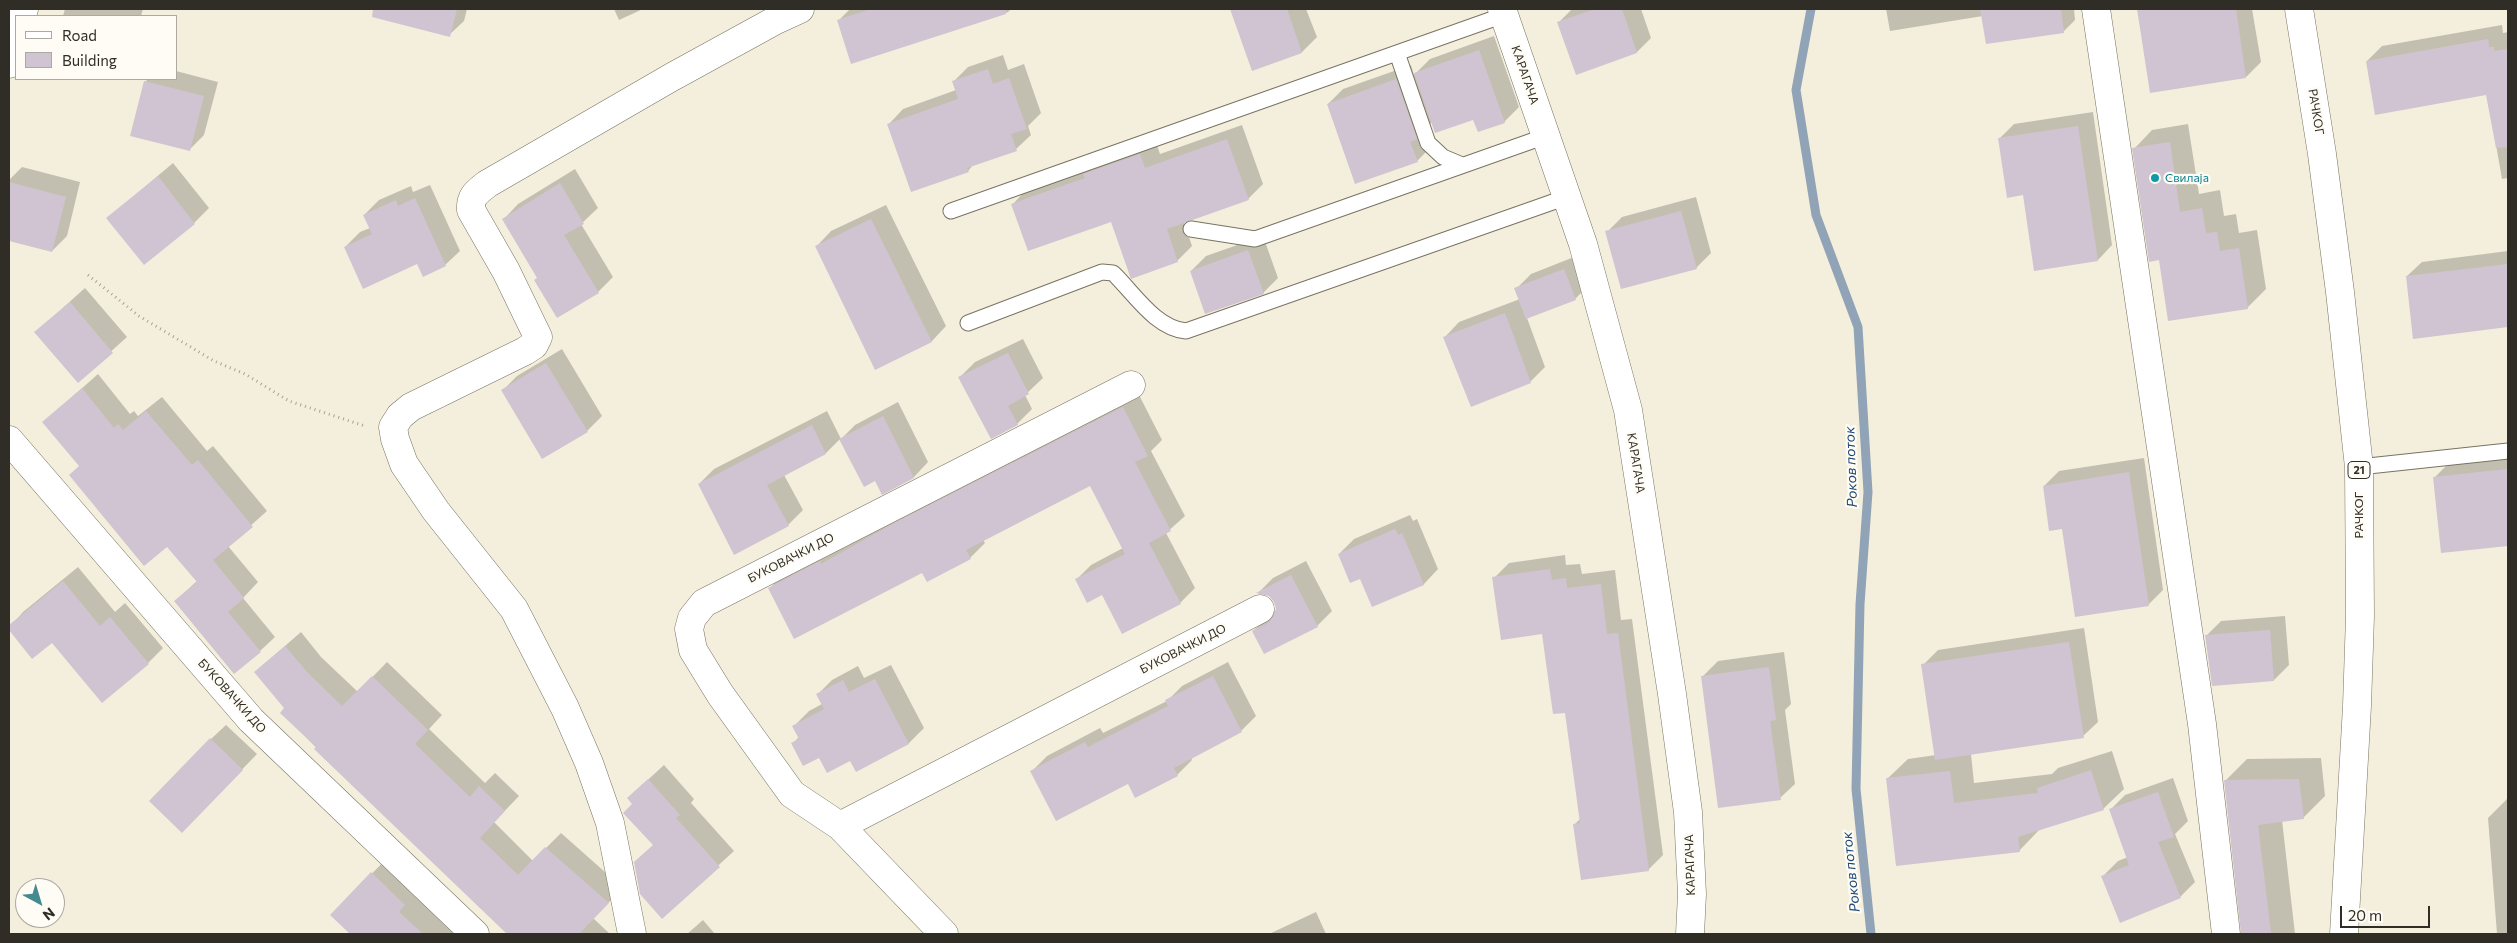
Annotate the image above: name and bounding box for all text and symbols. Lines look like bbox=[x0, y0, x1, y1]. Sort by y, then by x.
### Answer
legend bbox=[15, 15, 178, 80]
text: Road bbox=[62, 26, 97, 44]
street label: КАРАГАЧА bbox=[1508, 44, 1542, 106]
text: Building bbox=[62, 51, 117, 69]
street label: РАЧКОГ bbox=[2305, 88, 2327, 136]
place label: Свилаја bbox=[2165, 171, 2209, 185]
marker: Свилаја bbox=[2149, 172, 2161, 184]
water label: Роков поток bbox=[1841, 426, 1861, 508]
street label: КАРАГАЧА bbox=[1624, 432, 1648, 494]
road number: 21 bbox=[2348, 462, 2370, 478]
street label: РАЧКОГ bbox=[2352, 492, 2366, 538]
street label: БУКОВАЧКИ ДО bbox=[745, 530, 837, 586]
street label: БУКОВАЧКИ ДО bbox=[1137, 621, 1229, 677]
street label: БУКОВАЧКИ ДО bbox=[195, 656, 269, 736]
water label: Роков поток bbox=[1838, 831, 1864, 913]
street label: КАРАГАЧА bbox=[1682, 834, 1698, 896]
north arrow bbox=[15, 878, 65, 928]
scale bar bbox=[2342, 896, 2432, 928]
text: N bbox=[40, 904, 59, 924]
text: 20 m bbox=[2348, 906, 2382, 924]

